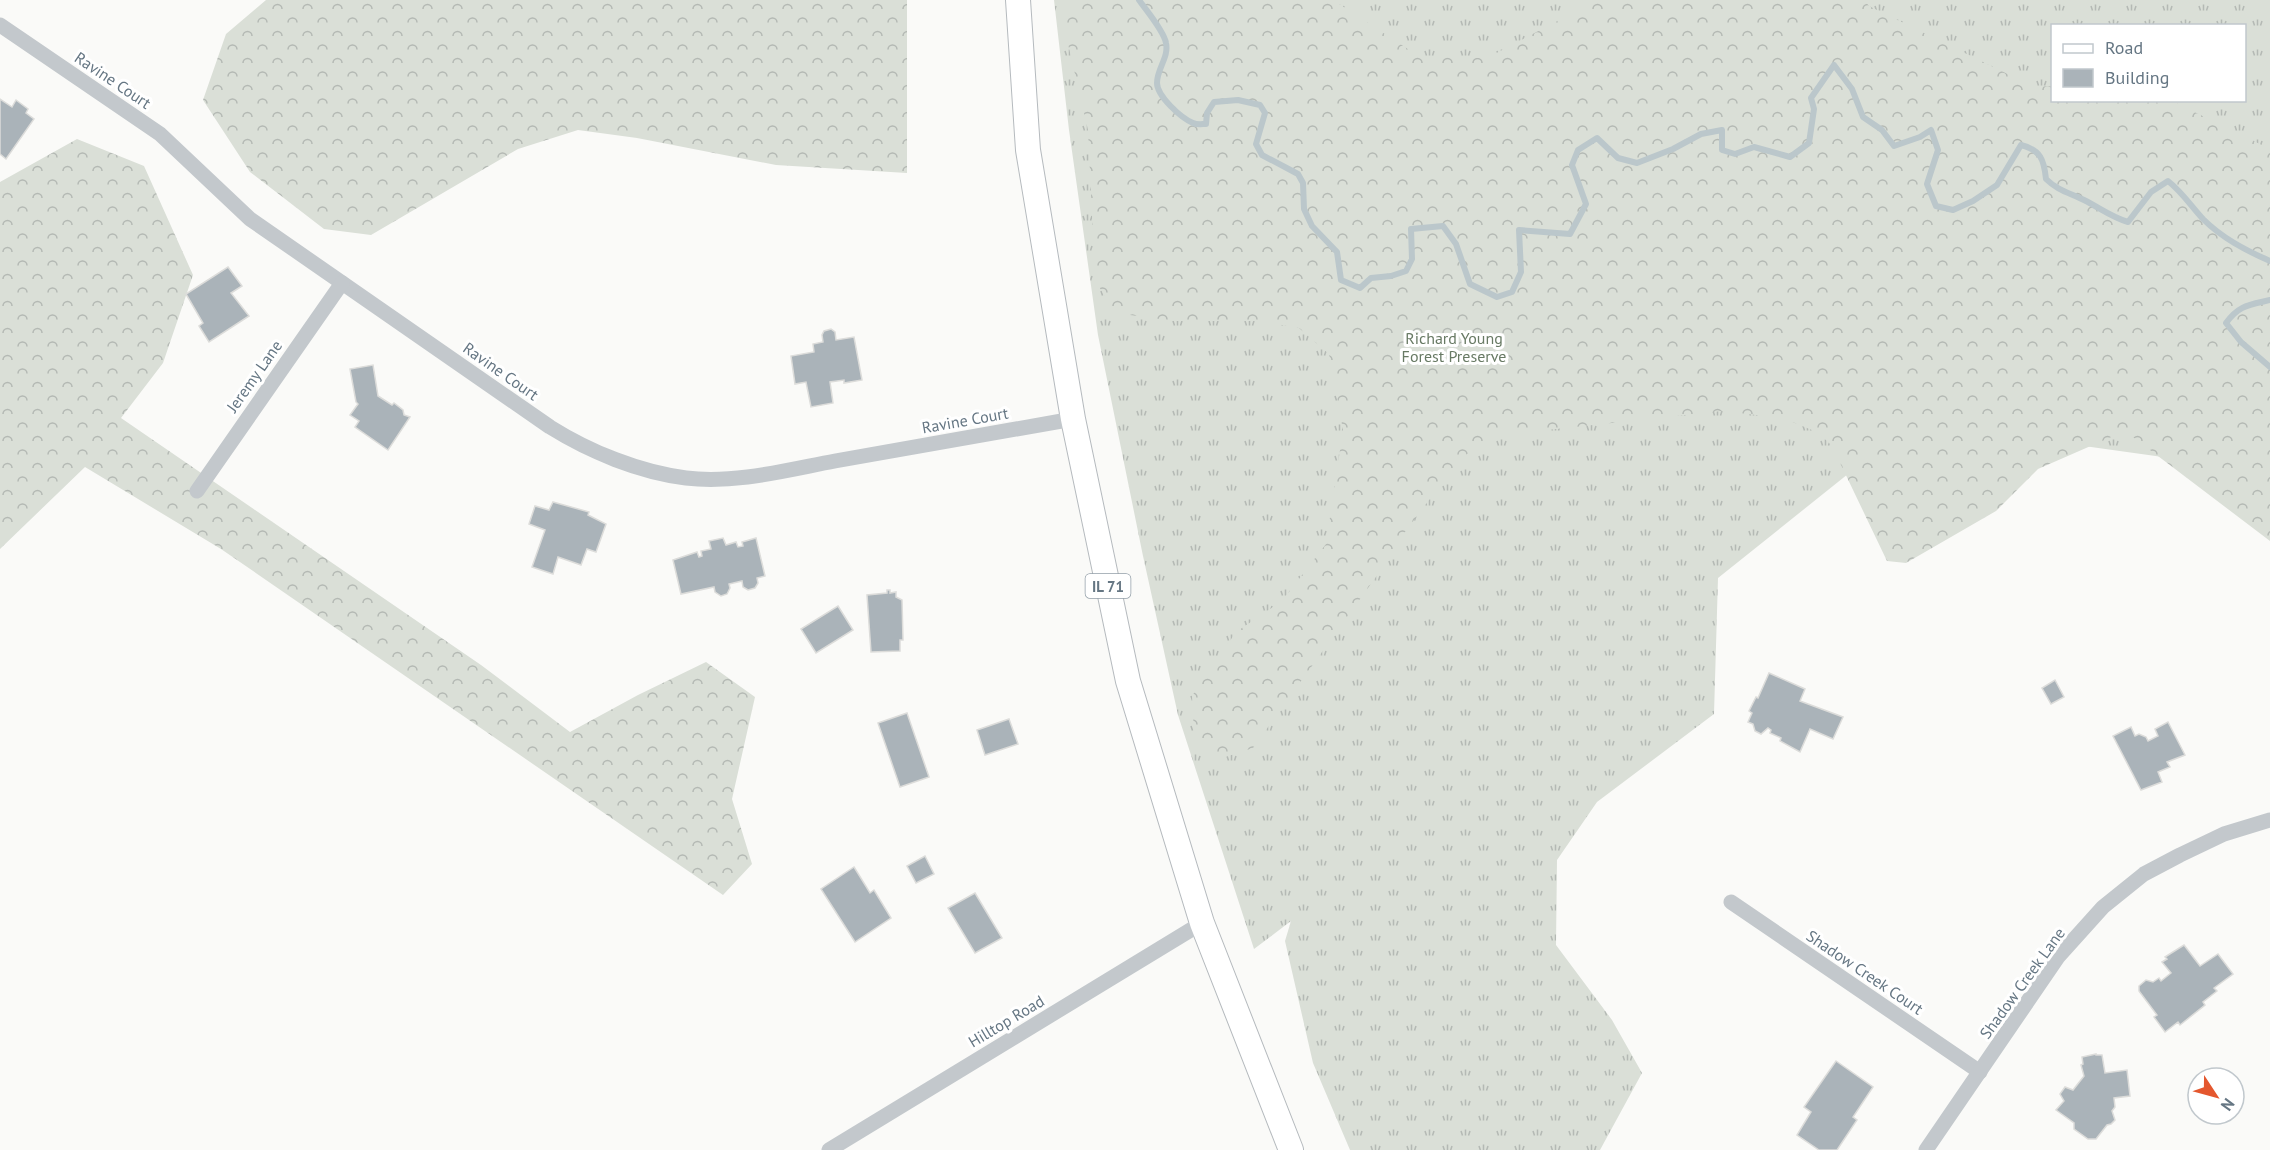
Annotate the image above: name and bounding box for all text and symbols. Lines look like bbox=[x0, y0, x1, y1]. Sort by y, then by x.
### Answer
legend bbox=[2051, 24, 2246, 102]
text: Road bbox=[2105, 36, 2143, 59]
street label: Ravine Court bbox=[71, 47, 155, 113]
text: Building bbox=[2105, 66, 2169, 89]
park label: Richard Young Forest Preserve bbox=[1402, 328, 1506, 366]
street label: Jeremy Lane bbox=[221, 336, 286, 417]
street label: Ravine Court bbox=[459, 338, 543, 405]
street label: Ravine Court bbox=[920, 402, 1010, 437]
road number: IL 71 bbox=[1086, 574, 1130, 598]
street label: Shadow Creek Lane bbox=[1975, 924, 2069, 1042]
street label: Shadow Creek Court bbox=[1803, 925, 1928, 1019]
street label: Hilltop Road bbox=[964, 991, 1048, 1051]
north arrow bbox=[2186, 1066, 2246, 1126]
text: N bbox=[2217, 1095, 2239, 1115]

